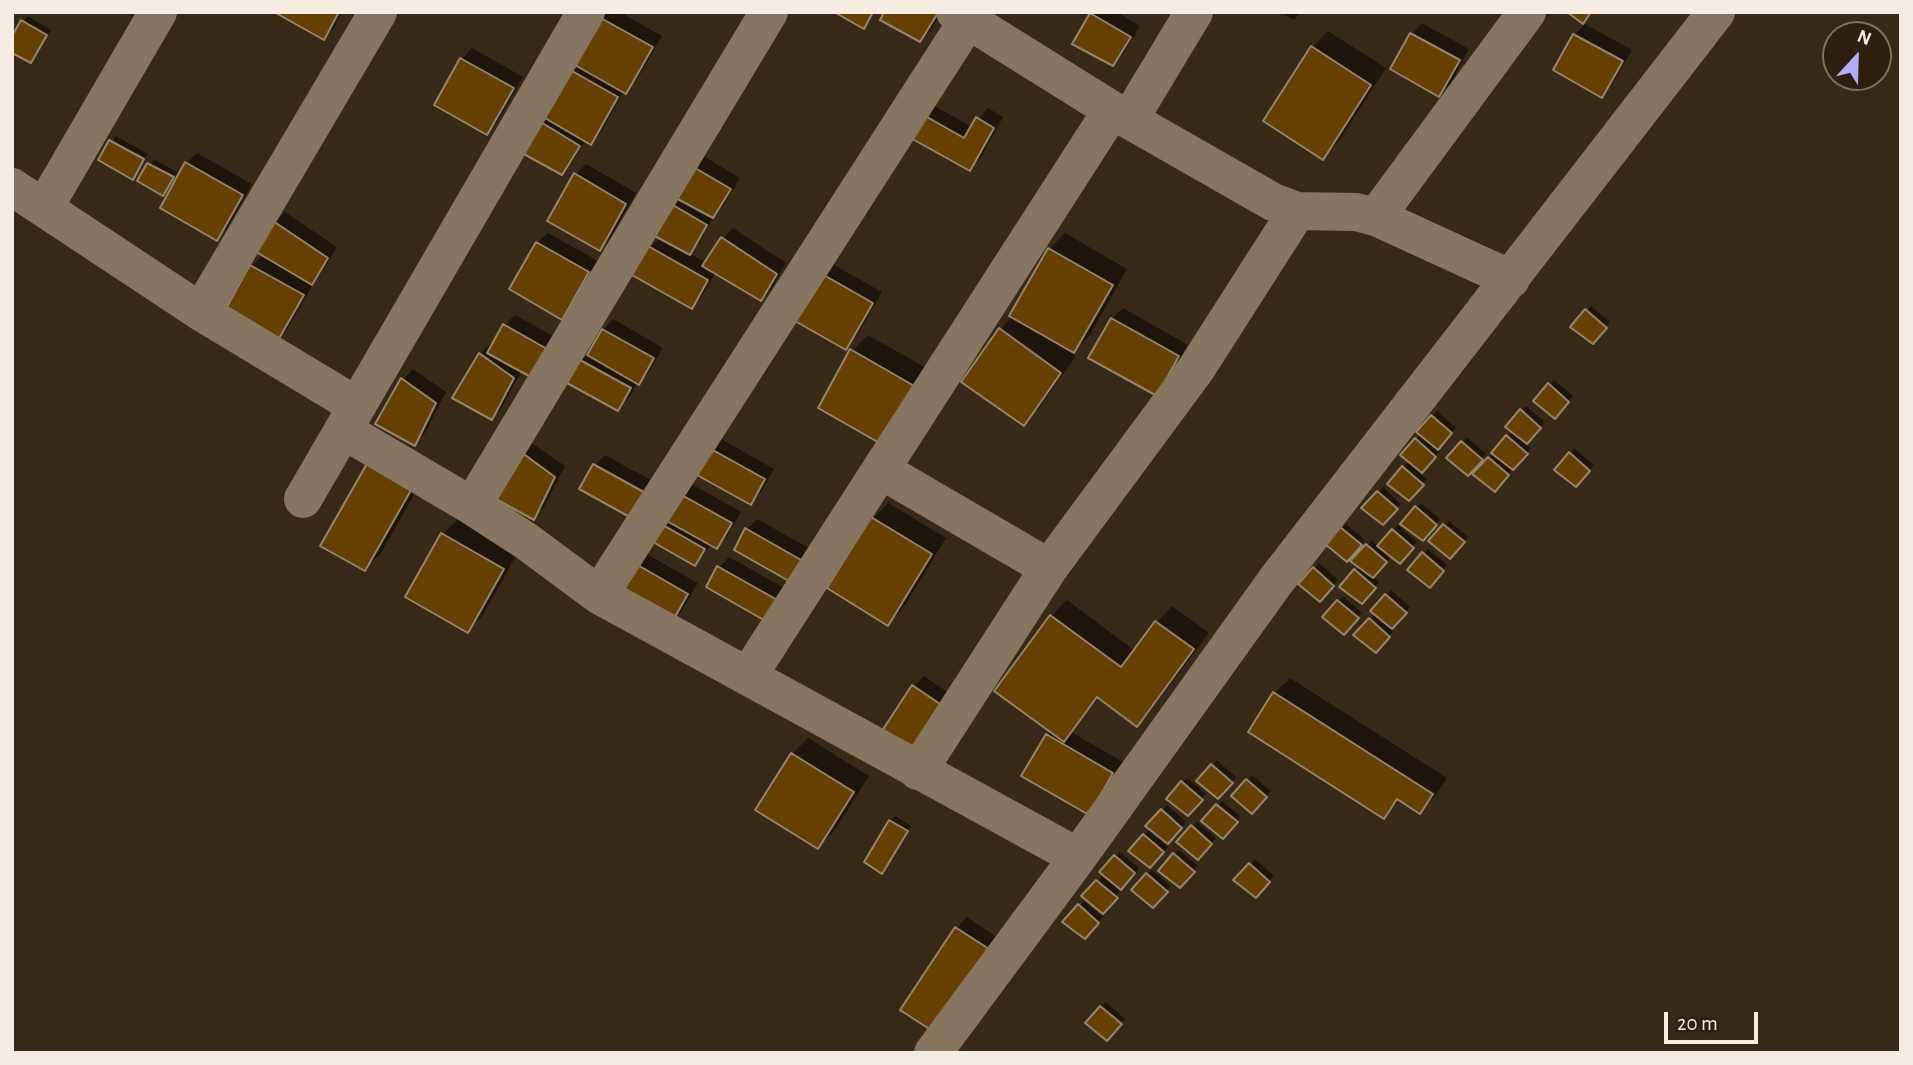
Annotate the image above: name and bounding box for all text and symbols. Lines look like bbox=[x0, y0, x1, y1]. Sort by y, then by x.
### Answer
north arrow bbox=[1822, 21, 1892, 91]
text: N bbox=[1855, 27, 1874, 49]
scale bar bbox=[1668, 998, 1762, 1042]
text: 20 m bbox=[1677, 1013, 1718, 1034]

